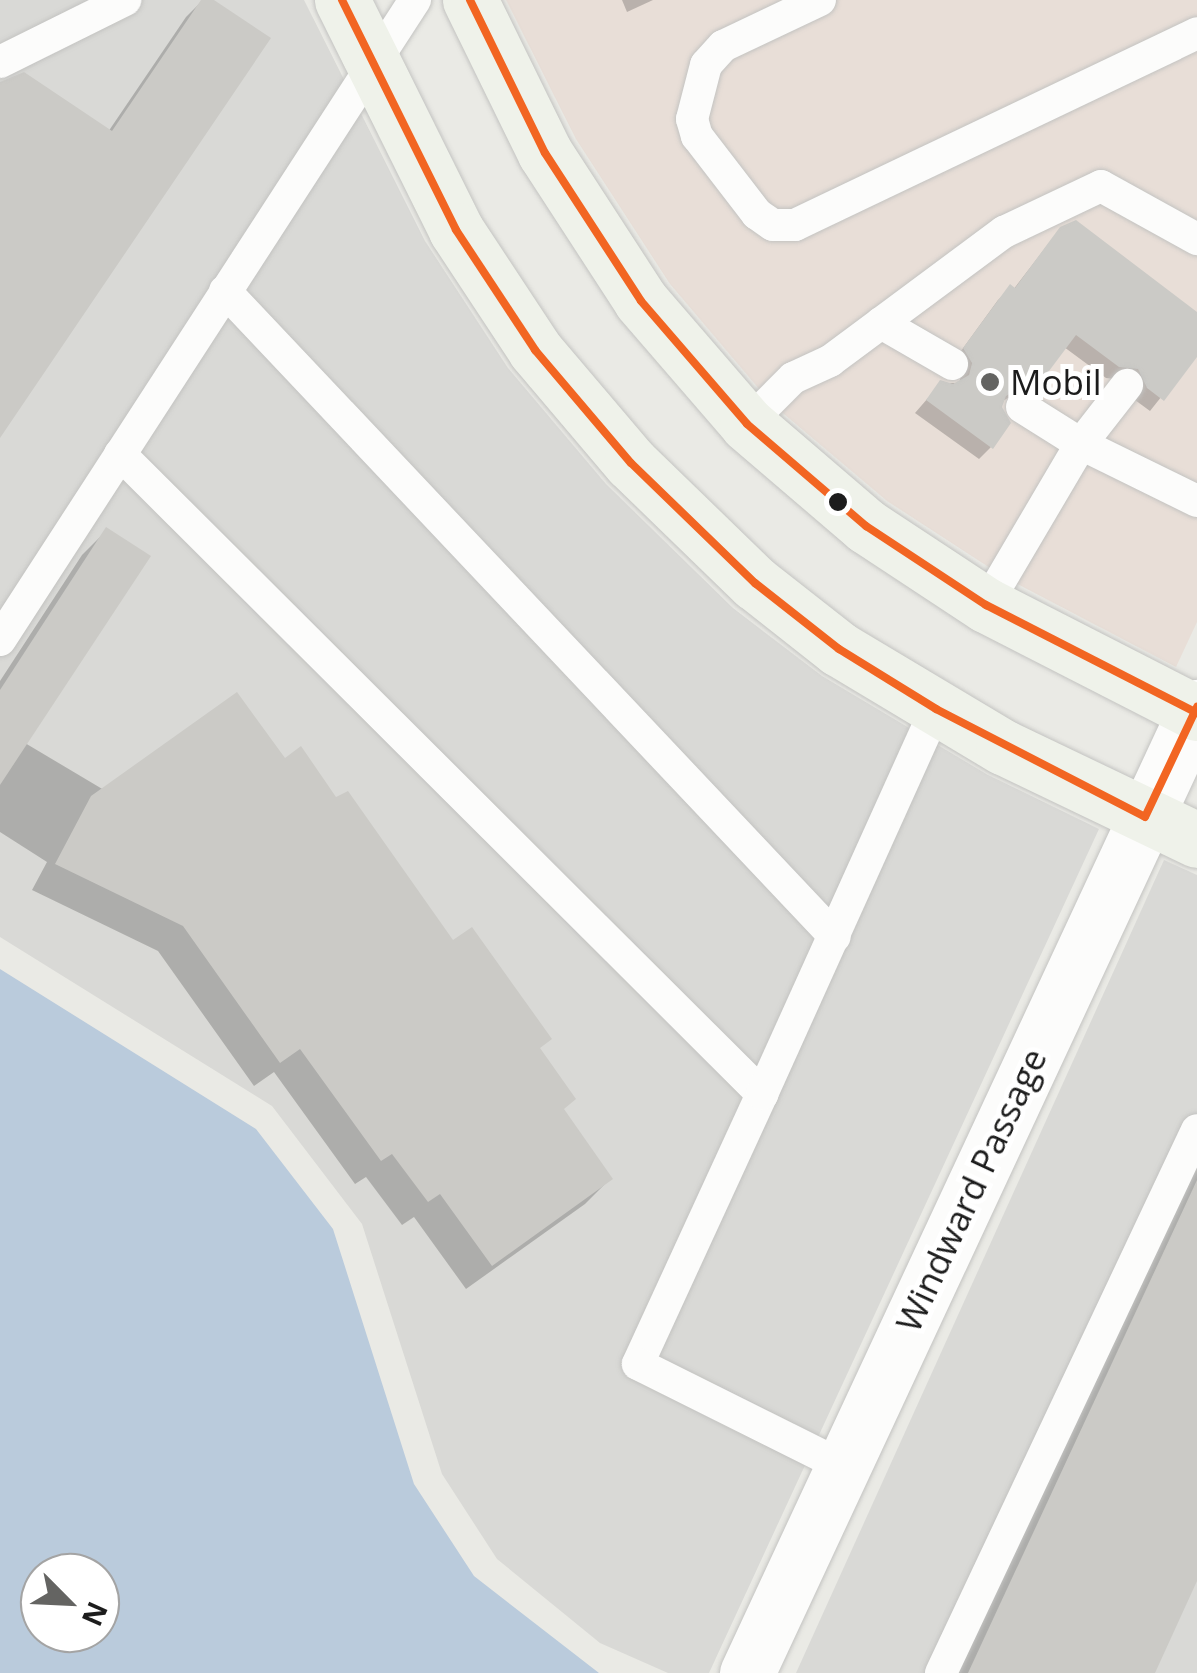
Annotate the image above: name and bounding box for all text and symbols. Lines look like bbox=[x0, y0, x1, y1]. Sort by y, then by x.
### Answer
place label: Mobil bbox=[1010, 361, 1102, 403]
marker: Mobil bbox=[979, 371, 1001, 393]
unlabelled marker bbox=[828, 492, 848, 512]
street label: Windward Passage bbox=[887, 1042, 1055, 1338]
north arrow bbox=[20, 1553, 120, 1653]
text: N bbox=[74, 1596, 118, 1633]

